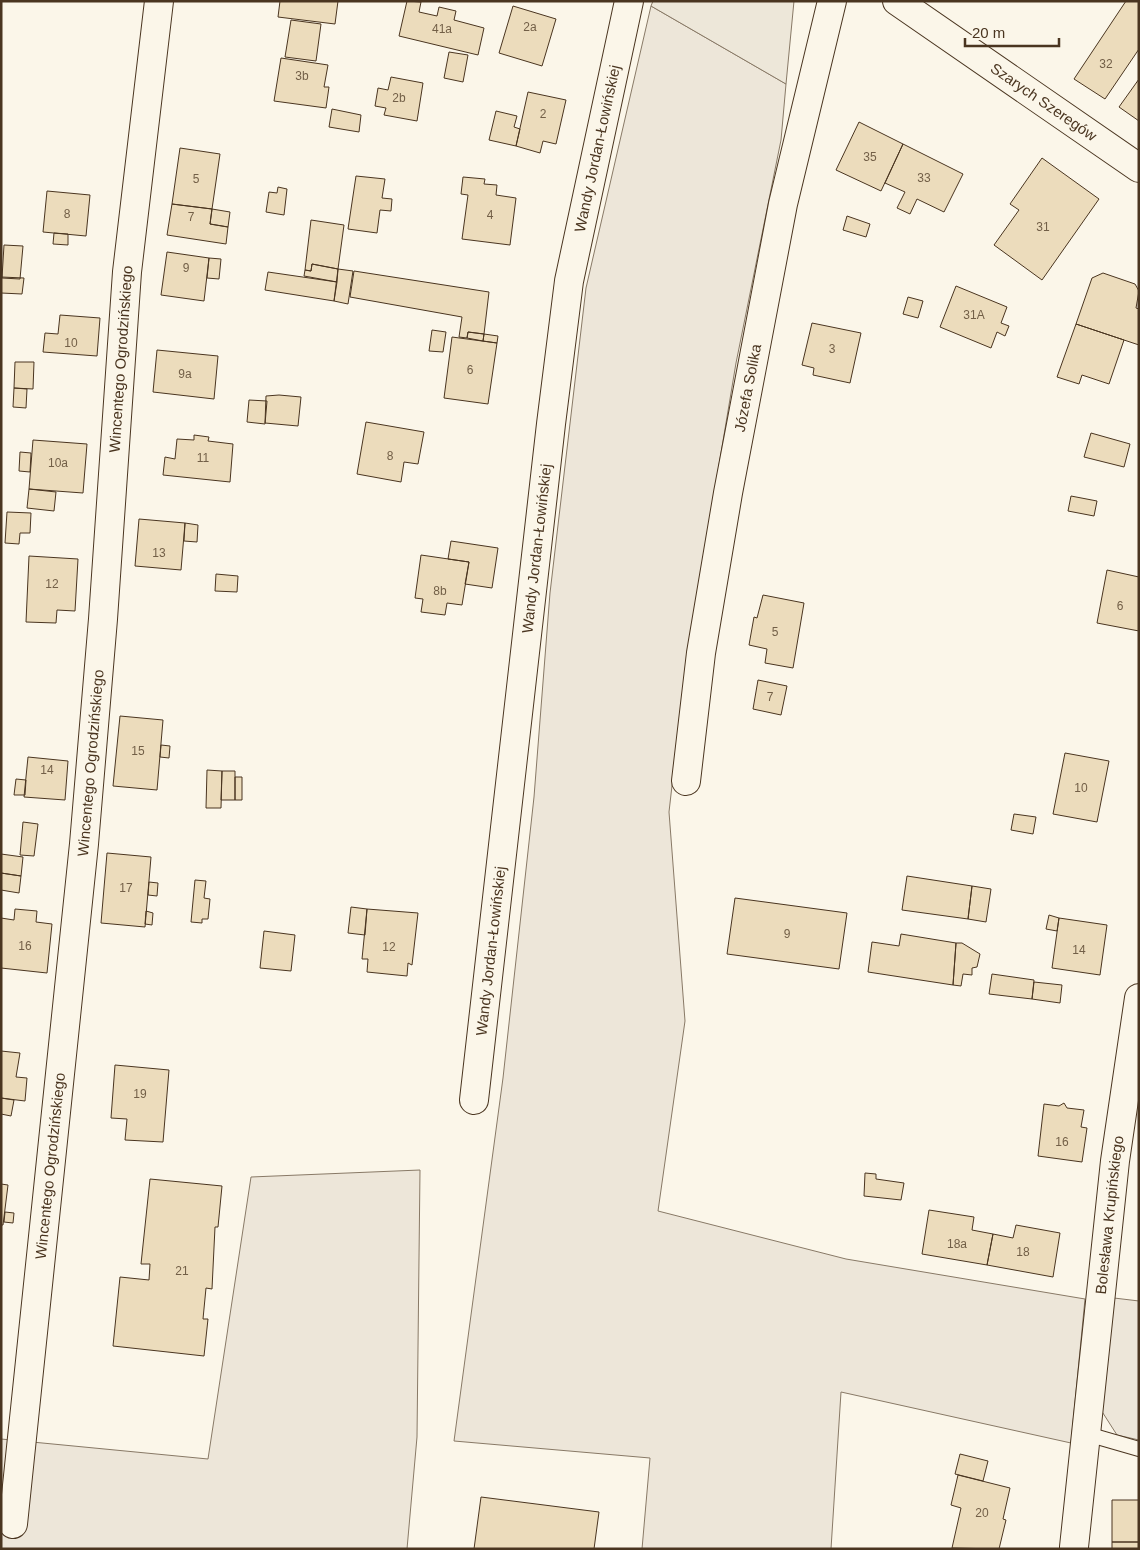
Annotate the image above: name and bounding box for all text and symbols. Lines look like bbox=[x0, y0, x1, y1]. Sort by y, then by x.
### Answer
scale bar bbox=[965, 15, 1059, 47]
house number: 2a bbox=[523, 20, 537, 34]
house number: 41a bbox=[432, 22, 452, 36]
text: 20 m bbox=[972, 24, 1005, 41]
house number: 32 bbox=[1099, 57, 1113, 71]
street label: Szarych Szeregów bbox=[987, 59, 1100, 144]
street label: Wandy Jordan-Łowińskiej bbox=[571, 63, 623, 234]
house number: 3b bbox=[295, 69, 309, 83]
house number: 2b bbox=[392, 91, 406, 105]
house number: 2 bbox=[540, 107, 547, 121]
house number: 35 bbox=[863, 150, 877, 164]
house number: 33 bbox=[917, 171, 931, 185]
house number: 5 bbox=[193, 172, 200, 186]
house number: 8 bbox=[64, 207, 71, 221]
house number: 4 bbox=[487, 208, 494, 222]
house number: 7 bbox=[188, 210, 195, 224]
house number: 31 bbox=[1036, 220, 1050, 234]
house number: 9 bbox=[183, 261, 190, 275]
street label: Wincentego Ogrodzińskiego bbox=[106, 264, 136, 453]
house number: 31A bbox=[963, 308, 985, 322]
house number: 10 bbox=[64, 336, 78, 350]
street label: Józefa Solika bbox=[731, 342, 764, 433]
house number: 3 bbox=[829, 342, 836, 356]
house number: 6 bbox=[467, 363, 474, 377]
house number: 9a bbox=[178, 367, 192, 381]
house number: 8 bbox=[387, 449, 394, 463]
house number: 11 bbox=[197, 451, 210, 465]
house number: 10a bbox=[48, 456, 68, 470]
street label: Wandy Jordan-Łowińskiej bbox=[518, 463, 554, 634]
house number: 13 bbox=[152, 546, 166, 560]
house number: 12 bbox=[45, 577, 59, 591]
house number: 8b bbox=[433, 584, 447, 598]
house number: 6 bbox=[1117, 599, 1124, 613]
house number: 5 bbox=[772, 625, 779, 639]
street label: Wincentego Ogrodzińskiego bbox=[74, 669, 107, 857]
house number: 7 bbox=[767, 690, 774, 704]
house number: 15 bbox=[131, 744, 145, 758]
house number: 14 bbox=[40, 763, 54, 777]
house number: 10 bbox=[1074, 781, 1088, 795]
street label: Wandy Jordan-Łowińskiej bbox=[472, 865, 509, 1037]
house number: 17 bbox=[119, 881, 133, 895]
house number: 9 bbox=[784, 927, 791, 941]
house number: 16 bbox=[18, 939, 32, 953]
house number: 12 bbox=[382, 940, 396, 954]
house number: 14 bbox=[1072, 943, 1086, 957]
street label: Wincentego Ogrodzińskiego bbox=[32, 1072, 68, 1260]
house number: 19 bbox=[133, 1087, 147, 1101]
street label: Bolesława Krupińskiego bbox=[1092, 1134, 1127, 1295]
house number: 16 bbox=[1055, 1135, 1069, 1149]
house number: 18a bbox=[947, 1237, 967, 1251]
house number: 18 bbox=[1016, 1245, 1030, 1259]
house number: 21 bbox=[175, 1264, 189, 1278]
house number: 20 bbox=[975, 1506, 989, 1520]

